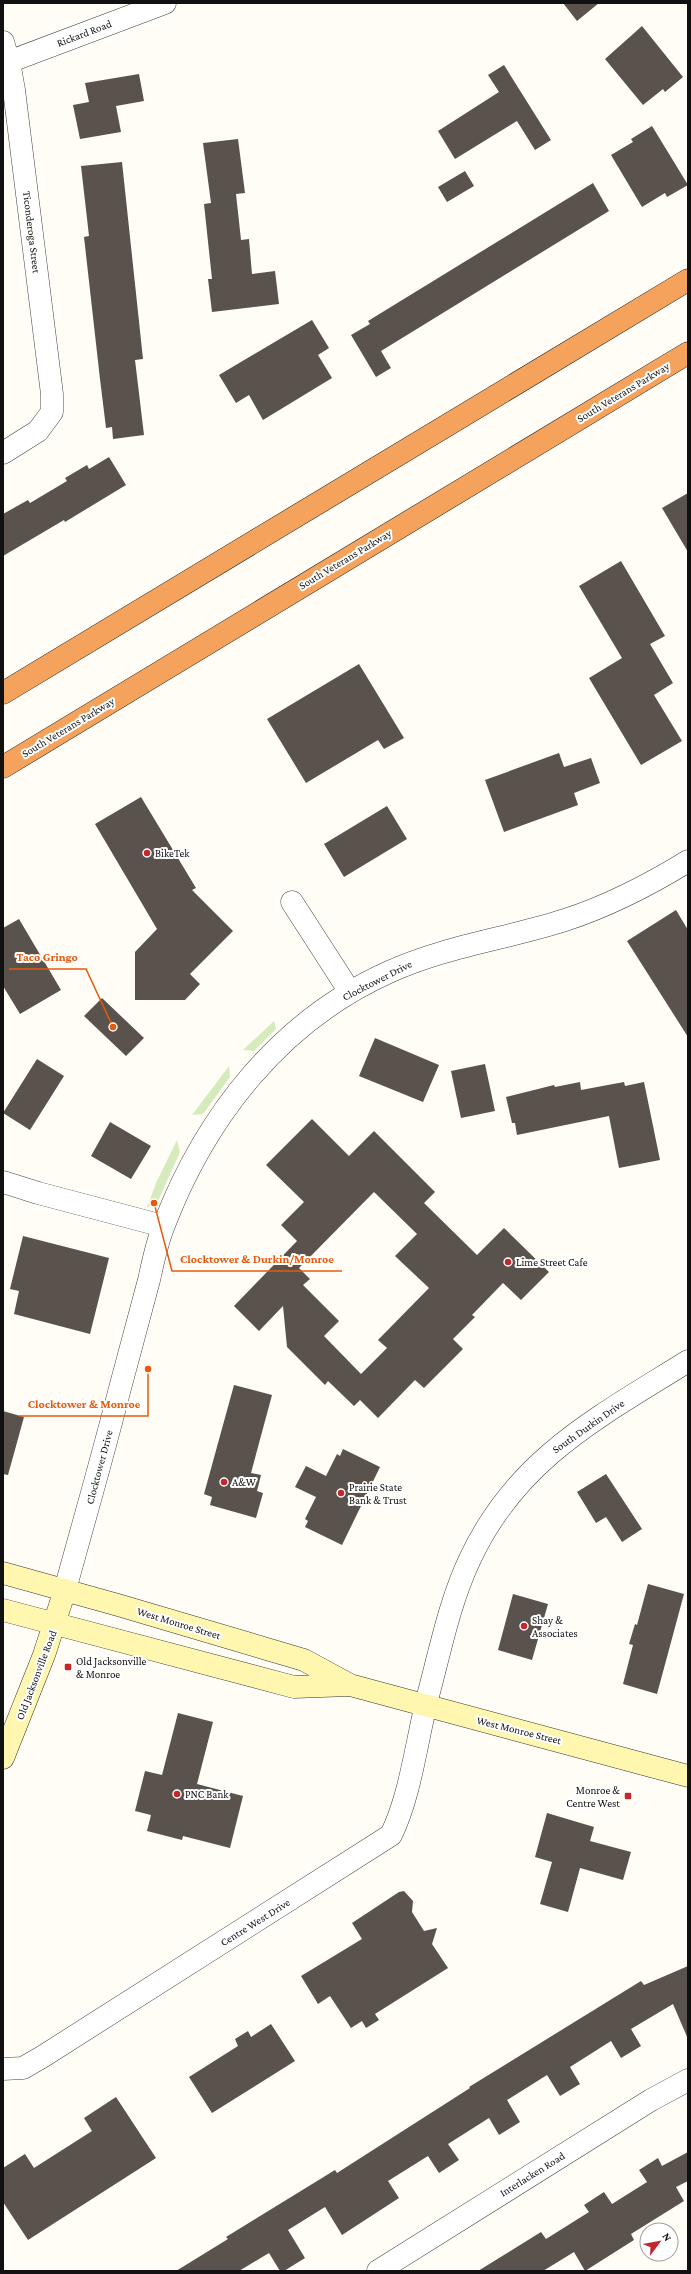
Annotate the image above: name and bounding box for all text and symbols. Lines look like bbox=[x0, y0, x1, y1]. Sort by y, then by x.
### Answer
street label: Rickard Road bbox=[55, 17, 113, 49]
street label: Ticonderoga Street bbox=[20, 190, 43, 274]
street label: South Veterans Parkway bbox=[575, 359, 673, 425]
street label: South Veterans Parkway bbox=[297, 526, 395, 592]
street label: South Veterans Parkway bbox=[20, 694, 118, 760]
place label: BikeTek bbox=[155, 847, 190, 859]
marker: BikeTek bbox=[142, 848, 152, 858]
callout: Taco Gringo bbox=[9, 945, 86, 969]
text: Taco Gringo bbox=[16, 950, 78, 964]
street label: Clocktower Drive bbox=[340, 957, 414, 1003]
callout: Clocktower & Durkin/Monroe bbox=[172, 1247, 342, 1271]
text: Clocktower & Durkin/Monroe bbox=[180, 1252, 334, 1266]
place label: Lime Street Cafe bbox=[516, 1256, 588, 1268]
marker: Lime Street Cafe bbox=[503, 1257, 513, 1267]
callout: Clocktower & Monroe bbox=[19, 1392, 148, 1416]
text: Clocktower & Monroe bbox=[28, 1397, 141, 1411]
street label: South Durkin Drive bbox=[550, 1397, 626, 1455]
street label: Clocktower Drive bbox=[83, 1428, 115, 1505]
place label: A&W bbox=[232, 1476, 257, 1488]
marker: A&W bbox=[219, 1477, 229, 1487]
place label: Prairie State Bank & Trust bbox=[349, 1481, 407, 1506]
marker: Prairie State Bank & Trust bbox=[336, 1488, 346, 1498]
street label: West Monroe Street bbox=[136, 1605, 223, 1642]
place label: Shay & Associates bbox=[532, 1614, 578, 1639]
marker: Shay & Associates bbox=[519, 1621, 529, 1631]
street label: Old Jacksonville Road bbox=[13, 1628, 60, 1722]
place label: Old Jacksonville & Monroe bbox=[76, 1655, 147, 1680]
marker: Old Jacksonville & Monroe bbox=[63, 1662, 73, 1672]
street label: West Monroe Street bbox=[475, 1714, 563, 1746]
place label: Monroe & Centre West bbox=[566, 1784, 620, 1809]
place label: PNC Bank bbox=[185, 1788, 229, 1800]
marker: PNC Bank bbox=[172, 1789, 182, 1799]
marker: Monroe & Centre West bbox=[623, 1791, 633, 1801]
street label: Centre West Drive bbox=[218, 1896, 292, 1948]
street label: Interlacken Road bbox=[497, 2149, 567, 2199]
north arrow bbox=[639, 2222, 679, 2262]
text: N bbox=[660, 2230, 675, 2243]

